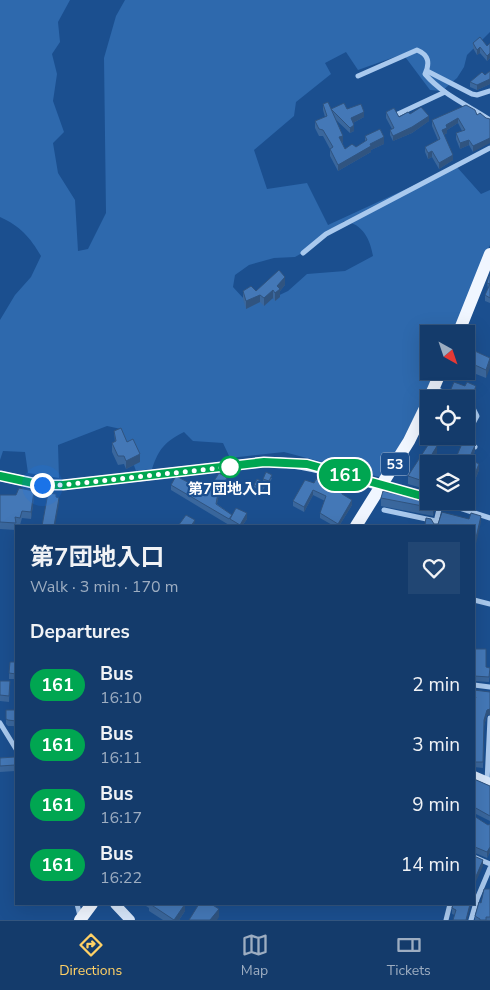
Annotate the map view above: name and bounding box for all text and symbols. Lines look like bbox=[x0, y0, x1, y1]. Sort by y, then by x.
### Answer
north arrow bbox=[420, 325, 475, 380]
map controls bbox=[420, 325, 475, 510]
button: locate bbox=[420, 390, 475, 445]
road number: 53 bbox=[381, 452, 409, 476]
button: layers bbox=[420, 455, 475, 510]
marker: 第7団地入口 bbox=[219, 456, 241, 478]
line badge: 161 bbox=[316, 459, 374, 491]
text: 161 bbox=[329, 463, 361, 487]
your location bbox=[30, 473, 55, 498]
place label: 第7団地入口 bbox=[188, 479, 272, 499]
text: 第7団地入口 bbox=[30, 541, 164, 573]
button: heart bbox=[408, 542, 460, 594]
text: Walk · 3 min · 170 m bbox=[30, 576, 178, 598]
text: Departures bbox=[30, 619, 130, 645]
text: Bus bbox=[100, 661, 133, 687]
text: 2 min bbox=[412, 672, 460, 698]
text: 161 bbox=[41, 673, 74, 697]
text: 16:10 bbox=[100, 687, 142, 709]
text: Bus bbox=[100, 721, 133, 747]
text: 3 min bbox=[412, 732, 460, 758]
text: 161 bbox=[41, 733, 74, 757]
text: 16:11 bbox=[100, 747, 142, 769]
text: Bus bbox=[100, 781, 133, 807]
text: 9 min bbox=[412, 792, 460, 818]
text: 161 bbox=[41, 793, 74, 817]
text: 16:17 bbox=[100, 807, 142, 829]
text: Bus bbox=[100, 841, 133, 867]
text: 14 min bbox=[401, 852, 460, 878]
text: 161 bbox=[41, 853, 74, 877]
text: 16:22 bbox=[100, 867, 142, 889]
tab: Directions bbox=[59, 931, 122, 980]
tab: Map bbox=[241, 931, 269, 980]
tab: Tickets bbox=[387, 931, 431, 980]

